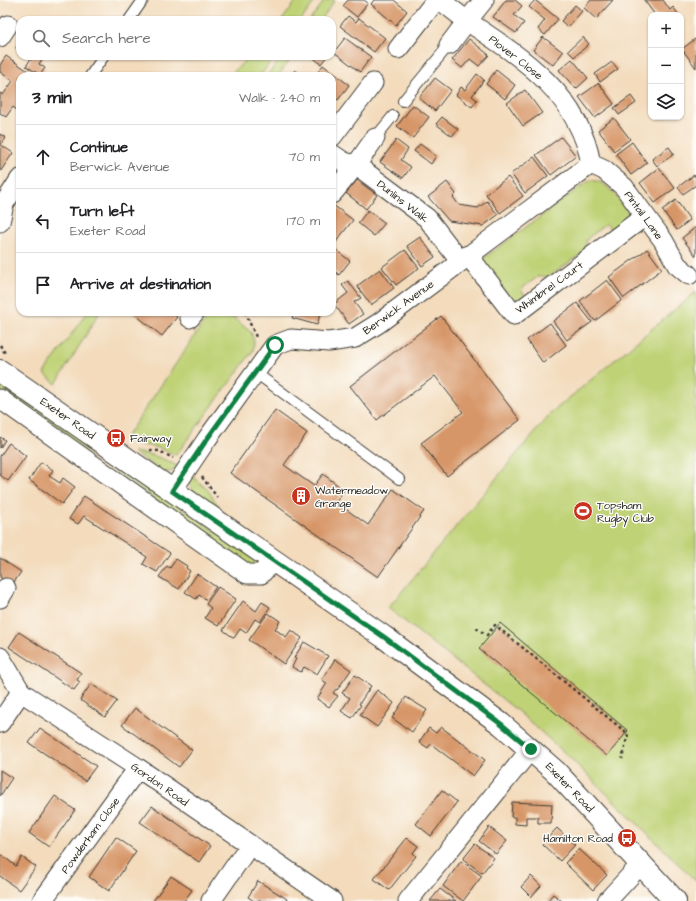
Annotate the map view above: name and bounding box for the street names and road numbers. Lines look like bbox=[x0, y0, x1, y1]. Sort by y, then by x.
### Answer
street label: Plover Close bbox=[486, 32, 546, 83]
street label: Dunlins Walk bbox=[374, 177, 432, 226]
street label: Pintail Lane bbox=[621, 188, 666, 243]
street label: Whimbrel Court bbox=[512, 257, 587, 317]
street label: Berwick Avenue bbox=[360, 277, 437, 338]
street label: Exeter Road bbox=[37, 394, 98, 443]
street label: Gordon Road bbox=[128, 759, 192, 810]
street label: Exeter Road bbox=[542, 759, 597, 816]
street label: Powderham Close bbox=[58, 794, 123, 876]

